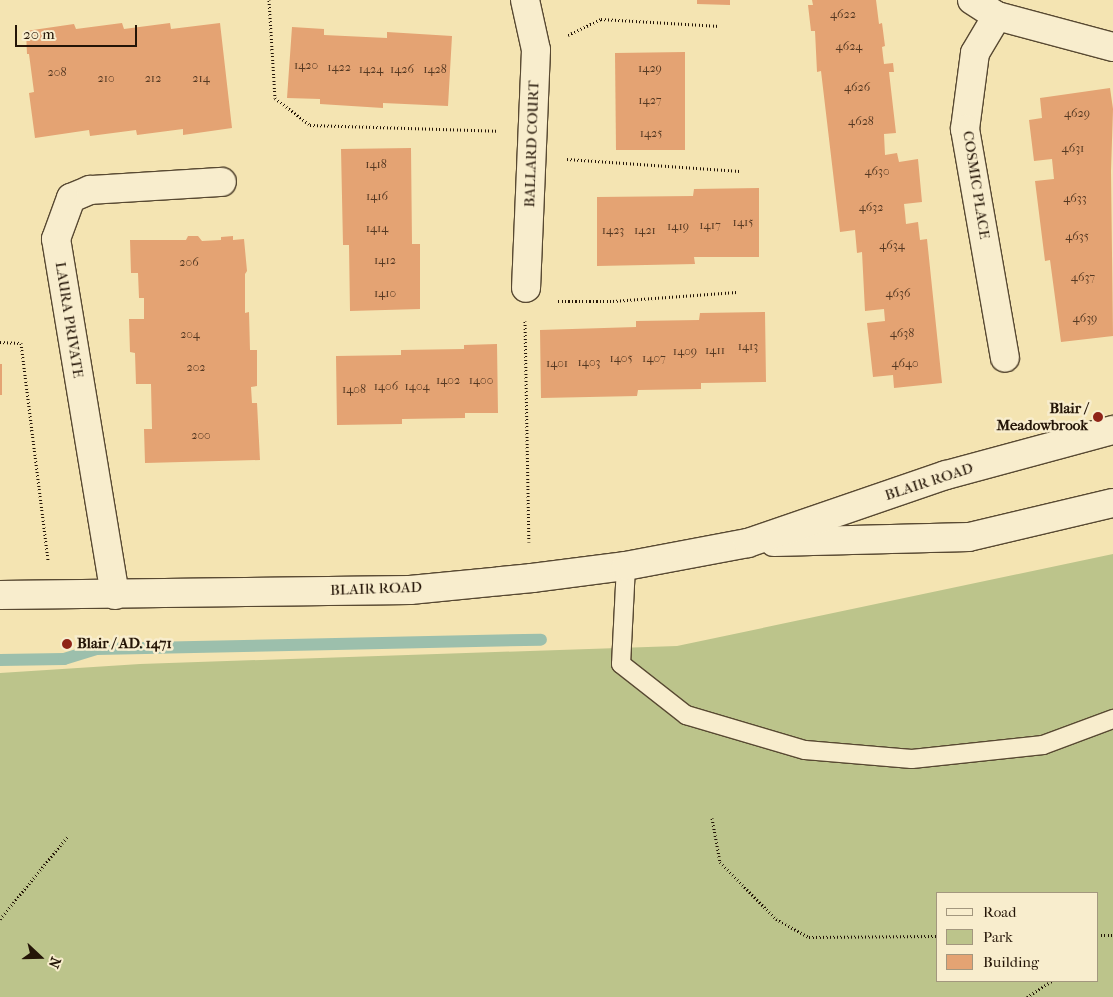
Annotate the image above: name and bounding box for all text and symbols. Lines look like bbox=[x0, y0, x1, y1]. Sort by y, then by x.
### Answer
house number: 4622 bbox=[830, 8, 856, 22]
scale bar bbox=[18, 15, 140, 47]
text: 20 m bbox=[23, 25, 55, 43]
house number: 4624 bbox=[836, 40, 862, 54]
house number: 1420 bbox=[294, 59, 318, 73]
house number: 1422 bbox=[327, 61, 351, 75]
house number: 1429 bbox=[638, 62, 662, 76]
house number: 1424 bbox=[359, 63, 383, 77]
house number: 1426 bbox=[390, 63, 414, 77]
house number: 1428 bbox=[423, 63, 447, 77]
house number: 208 bbox=[48, 66, 66, 80]
house number: 210 bbox=[97, 72, 115, 86]
house number: 212 bbox=[145, 72, 161, 86]
house number: 214 bbox=[192, 72, 210, 86]
street label: BALLARD COURT bbox=[521, 80, 543, 208]
house number: 4626 bbox=[844, 81, 870, 95]
house number: 1427 bbox=[638, 94, 662, 108]
house number: 4629 bbox=[1064, 107, 1090, 121]
house number: 4628 bbox=[848, 115, 874, 129]
house number: 1425 bbox=[640, 127, 662, 141]
street label: COSMIC PLACE bbox=[959, 130, 993, 240]
house number: 4631 bbox=[1062, 142, 1084, 156]
house number: 1418 bbox=[365, 158, 387, 172]
house number: 4630 bbox=[864, 165, 890, 179]
house number: 1416 bbox=[366, 190, 388, 204]
house number: 4633 bbox=[1063, 192, 1087, 206]
house number: 4632 bbox=[859, 201, 883, 215]
house number: 1415 bbox=[733, 216, 753, 230]
house number: 1417 bbox=[699, 219, 721, 233]
house number: 1419 bbox=[667, 220, 689, 234]
house number: 1414 bbox=[366, 222, 388, 236]
house number: 1423 bbox=[602, 224, 624, 238]
house number: 1421 bbox=[634, 224, 656, 238]
house number: 4635 bbox=[1065, 230, 1089, 244]
house number: 4634 bbox=[879, 239, 905, 253]
house number: 1412 bbox=[374, 254, 396, 268]
house number: 206 bbox=[179, 256, 199, 270]
street label: LAURA PRIVATE bbox=[51, 261, 87, 379]
house number: 4637 bbox=[1071, 271, 1095, 285]
house number: 1410 bbox=[374, 287, 396, 301]
house number: 4636 bbox=[885, 287, 911, 301]
house number: 4639 bbox=[1073, 312, 1097, 326]
house number: 4638 bbox=[890, 327, 914, 341]
house number: 204 bbox=[180, 328, 200, 342]
house number: 1413 bbox=[738, 340, 758, 354]
house number: 1411 bbox=[705, 344, 725, 358]
house number: 1409 bbox=[673, 345, 697, 359]
house number: 1405 bbox=[609, 352, 633, 366]
house number: 1407 bbox=[642, 352, 666, 366]
house number: 1403 bbox=[578, 356, 600, 370]
house number: 1401 bbox=[546, 357, 568, 371]
house number: 4640 bbox=[891, 357, 919, 371]
house number: 202 bbox=[187, 361, 205, 375]
house number: 1402 bbox=[436, 374, 460, 388]
house number: 1400 bbox=[469, 374, 493, 388]
house number: 1406 bbox=[374, 380, 398, 394]
house number: 1404 bbox=[405, 380, 429, 394]
house number: 1408 bbox=[342, 383, 366, 397]
place label: Blair / Meadowbrook bbox=[997, 399, 1088, 434]
marker: Blair / Meadowbrook bbox=[1092, 411, 1104, 423]
house number: 200 bbox=[191, 429, 211, 443]
street label: BLAIR ROAD bbox=[883, 459, 975, 505]
street label: BLAIR ROAD bbox=[330, 578, 422, 600]
place label: Blair / AD. 1471 bbox=[77, 635, 172, 653]
marker: Blair / AD. 1471 bbox=[61, 638, 73, 650]
legend bbox=[936, 892, 1098, 982]
text: Road bbox=[983, 903, 1016, 921]
text: Park bbox=[983, 928, 1013, 946]
north arrow bbox=[15, 932, 65, 982]
text: Building bbox=[983, 953, 1039, 971]
text: N bbox=[45, 955, 64, 971]

